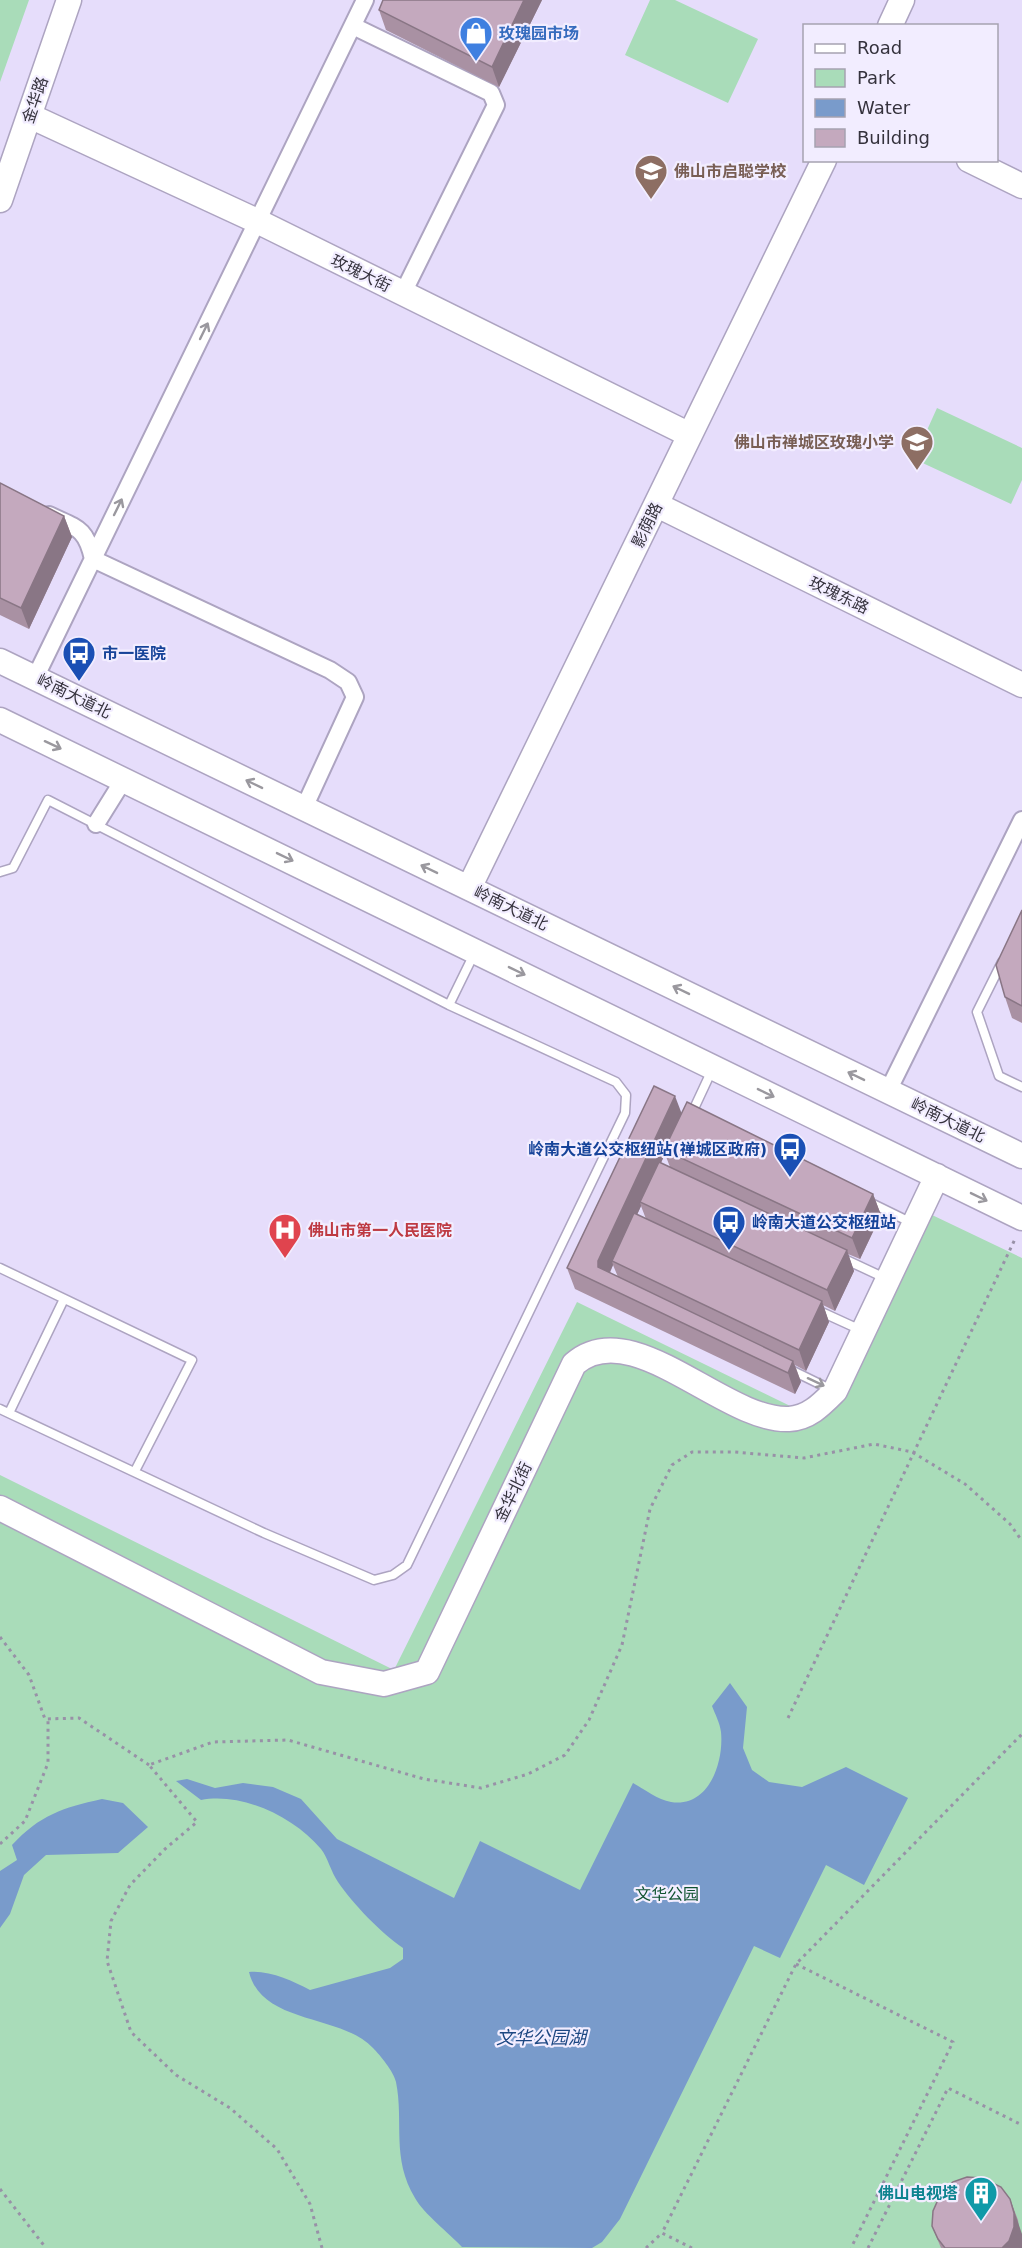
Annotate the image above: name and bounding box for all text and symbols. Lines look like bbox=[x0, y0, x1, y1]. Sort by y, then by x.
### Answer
shop icon: 玫瑰园市场 bbox=[458, 15, 494, 62]
place label: 玫瑰园市场 bbox=[499, 24, 579, 43]
legend bbox=[803, 24, 998, 162]
text: Road bbox=[857, 37, 902, 58]
text: Park bbox=[857, 67, 896, 88]
street label: 金华路 bbox=[18, 74, 52, 126]
text: Water bbox=[857, 97, 911, 118]
text: Building bbox=[857, 127, 930, 148]
school or university icon: 佛山市启聪学校 bbox=[633, 153, 669, 200]
place label: 佛山市启聪学校 bbox=[674, 162, 787, 181]
street label: 玫瑰大街 bbox=[328, 250, 394, 296]
one-way arrow bbox=[198, 323, 210, 341]
school or university icon: 佛山市禅城区玫瑰小学 bbox=[899, 424, 935, 471]
place label: 佛山市禅城区玫瑰小学 bbox=[734, 433, 894, 452]
one-way arrow bbox=[113, 498, 125, 516]
street label: 影荫路 bbox=[628, 499, 666, 551]
street label: 玫瑰东路 bbox=[806, 572, 872, 618]
bus stop icon: 市一医院 bbox=[61, 635, 97, 682]
place label: 市一医院 bbox=[102, 644, 166, 663]
street label: 岭南大道北 bbox=[34, 670, 114, 722]
one-way arrow bbox=[43, 739, 61, 751]
one-way arrow bbox=[245, 777, 263, 789]
one-way arrow bbox=[276, 852, 294, 864]
one-way arrow bbox=[421, 862, 439, 874]
street label: 岭南大道北 bbox=[471, 882, 551, 934]
one-way arrow bbox=[507, 965, 525, 977]
one-way arrow bbox=[672, 984, 690, 996]
one-way arrow bbox=[847, 1069, 865, 1081]
one-way arrow bbox=[757, 1087, 775, 1099]
street label: 岭南大道北 bbox=[908, 1094, 988, 1146]
bus stop icon: 岭南大道公交枢纽站(禅城区政府) bbox=[772, 1131, 808, 1178]
place label: 岭南大道公交枢纽站(禅城区政府) bbox=[528, 1140, 767, 1159]
one-way arrow bbox=[970, 1192, 988, 1204]
bus stop icon: 岭南大道公交枢纽站 bbox=[711, 1204, 747, 1251]
hospital icon: 佛山市第一人民医院 bbox=[267, 1212, 303, 1259]
place label: 岭南大道公交枢纽站 bbox=[752, 1213, 896, 1232]
place label: 佛山市第一人民医院 bbox=[308, 1221, 452, 1240]
one-way arrow bbox=[806, 1376, 824, 1388]
street label: 金华北街 bbox=[490, 1459, 536, 1525]
park label: 文华公园 bbox=[635, 1885, 699, 1904]
water label: 文华公园湖 bbox=[496, 2027, 589, 2048]
building icon: 佛山电视塔 bbox=[963, 2175, 999, 2222]
place label: 佛山电视塔 bbox=[878, 2184, 958, 2203]

